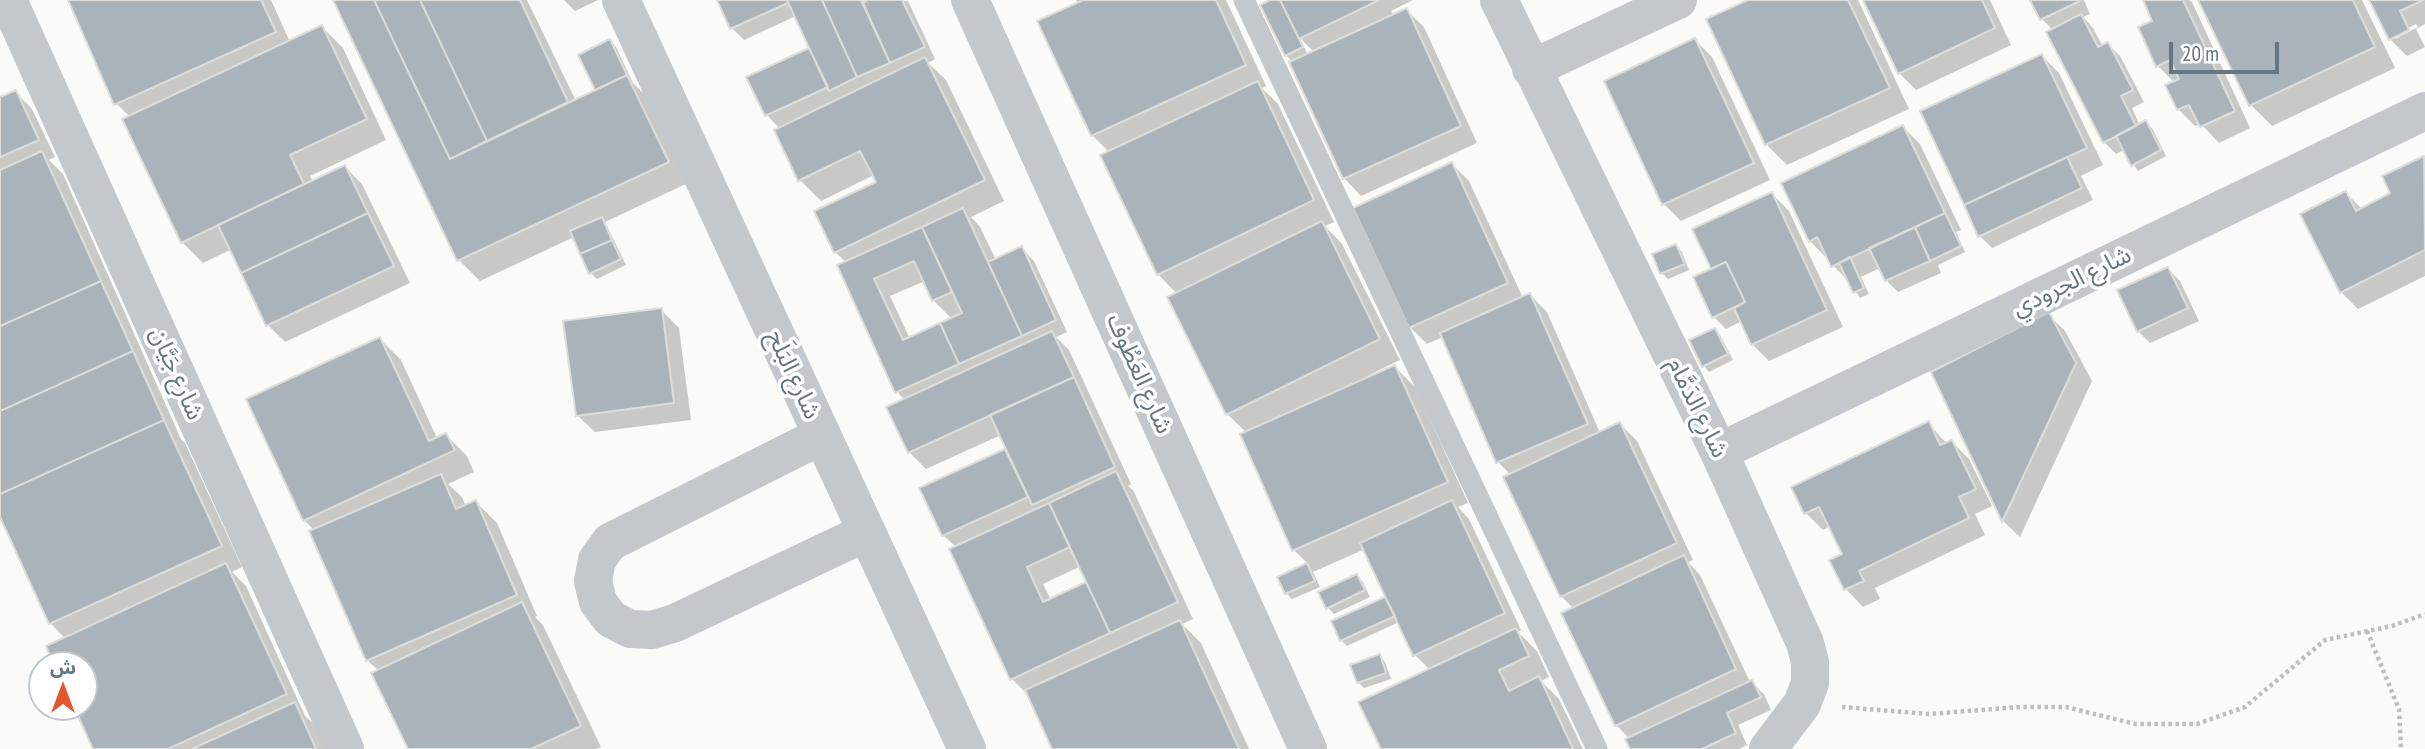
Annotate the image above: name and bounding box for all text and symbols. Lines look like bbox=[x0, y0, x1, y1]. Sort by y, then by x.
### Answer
scale bar bbox=[2173, 28, 2283, 72]
text: 20 m bbox=[2182, 40, 2219, 67]
street label: شارع الجرودي bbox=[2008, 241, 2136, 323]
street label: شارع العَطُوف bbox=[1100, 310, 1178, 438]
street label: شارع جَيَّان bbox=[143, 323, 209, 425]
street label: شارع البَلَح bbox=[760, 326, 826, 424]
street label: شارع الدَمَّام bbox=[1660, 353, 1734, 463]
north arrow bbox=[28, 651, 98, 721]
text: ش bbox=[50, 655, 76, 679]

